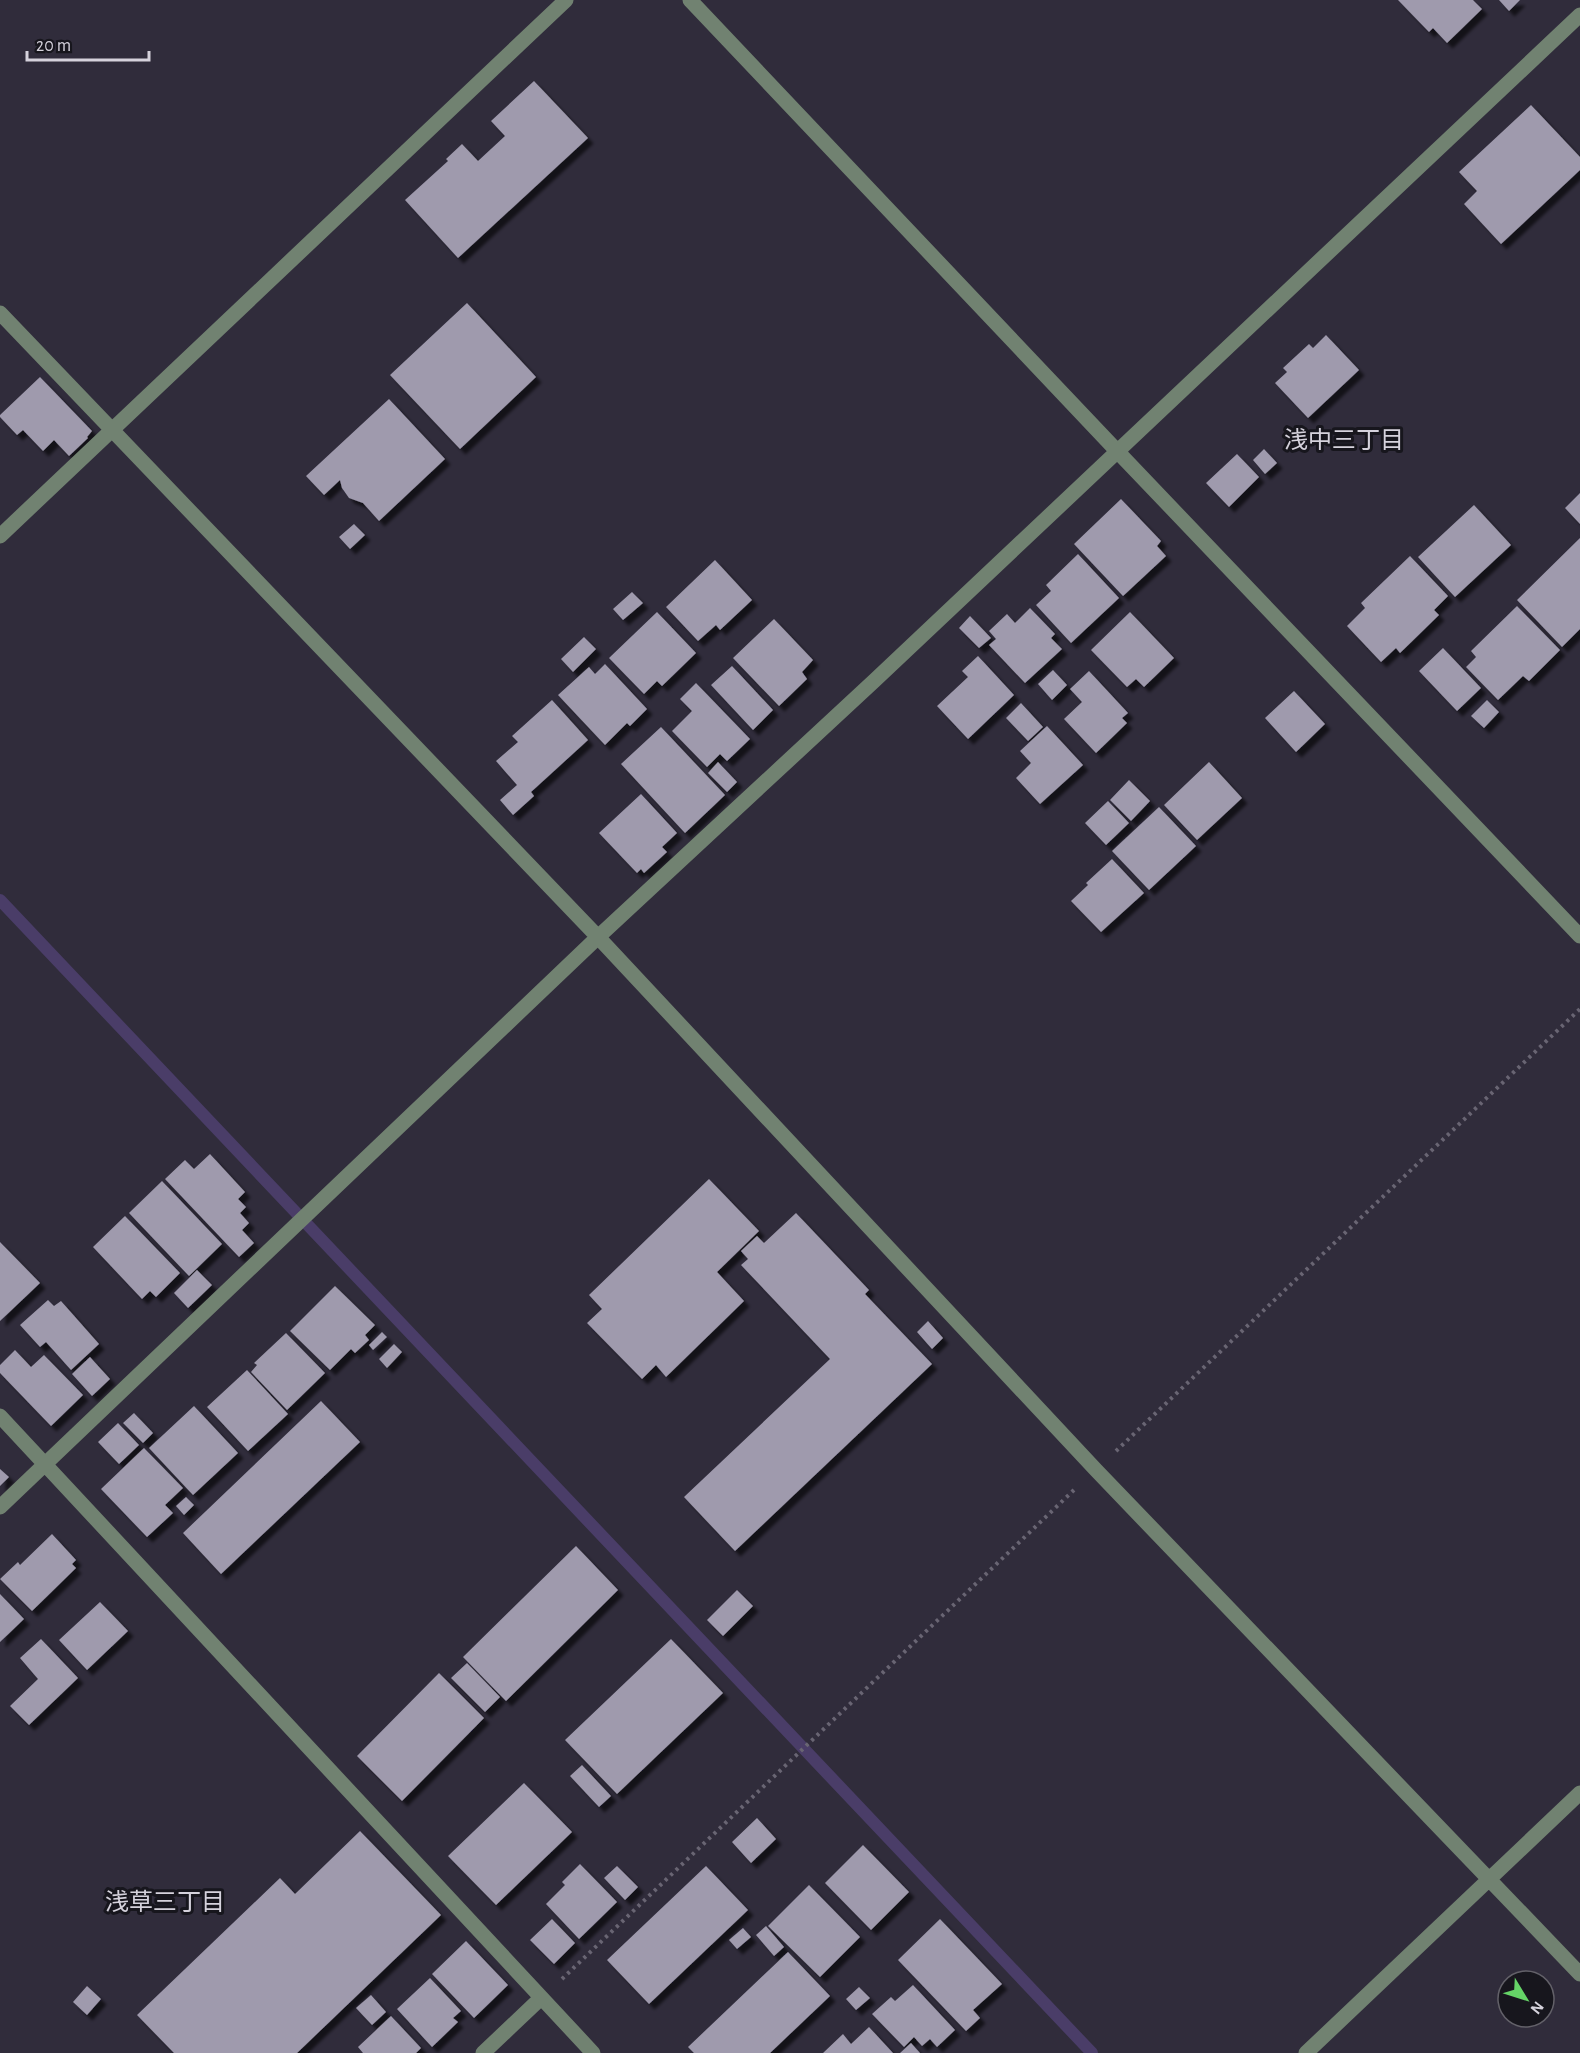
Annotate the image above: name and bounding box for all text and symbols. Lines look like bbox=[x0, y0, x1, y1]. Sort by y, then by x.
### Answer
scale bar bbox=[27, 24, 148, 62]
text: 20 m bbox=[36, 37, 71, 55]
district label: 浅中三丁目 bbox=[1284, 427, 1404, 453]
district label: 浅草三丁目 bbox=[105, 1889, 225, 1915]
north arrow bbox=[1496, 1969, 1556, 2029]
text: N bbox=[1527, 1998, 1547, 2017]

